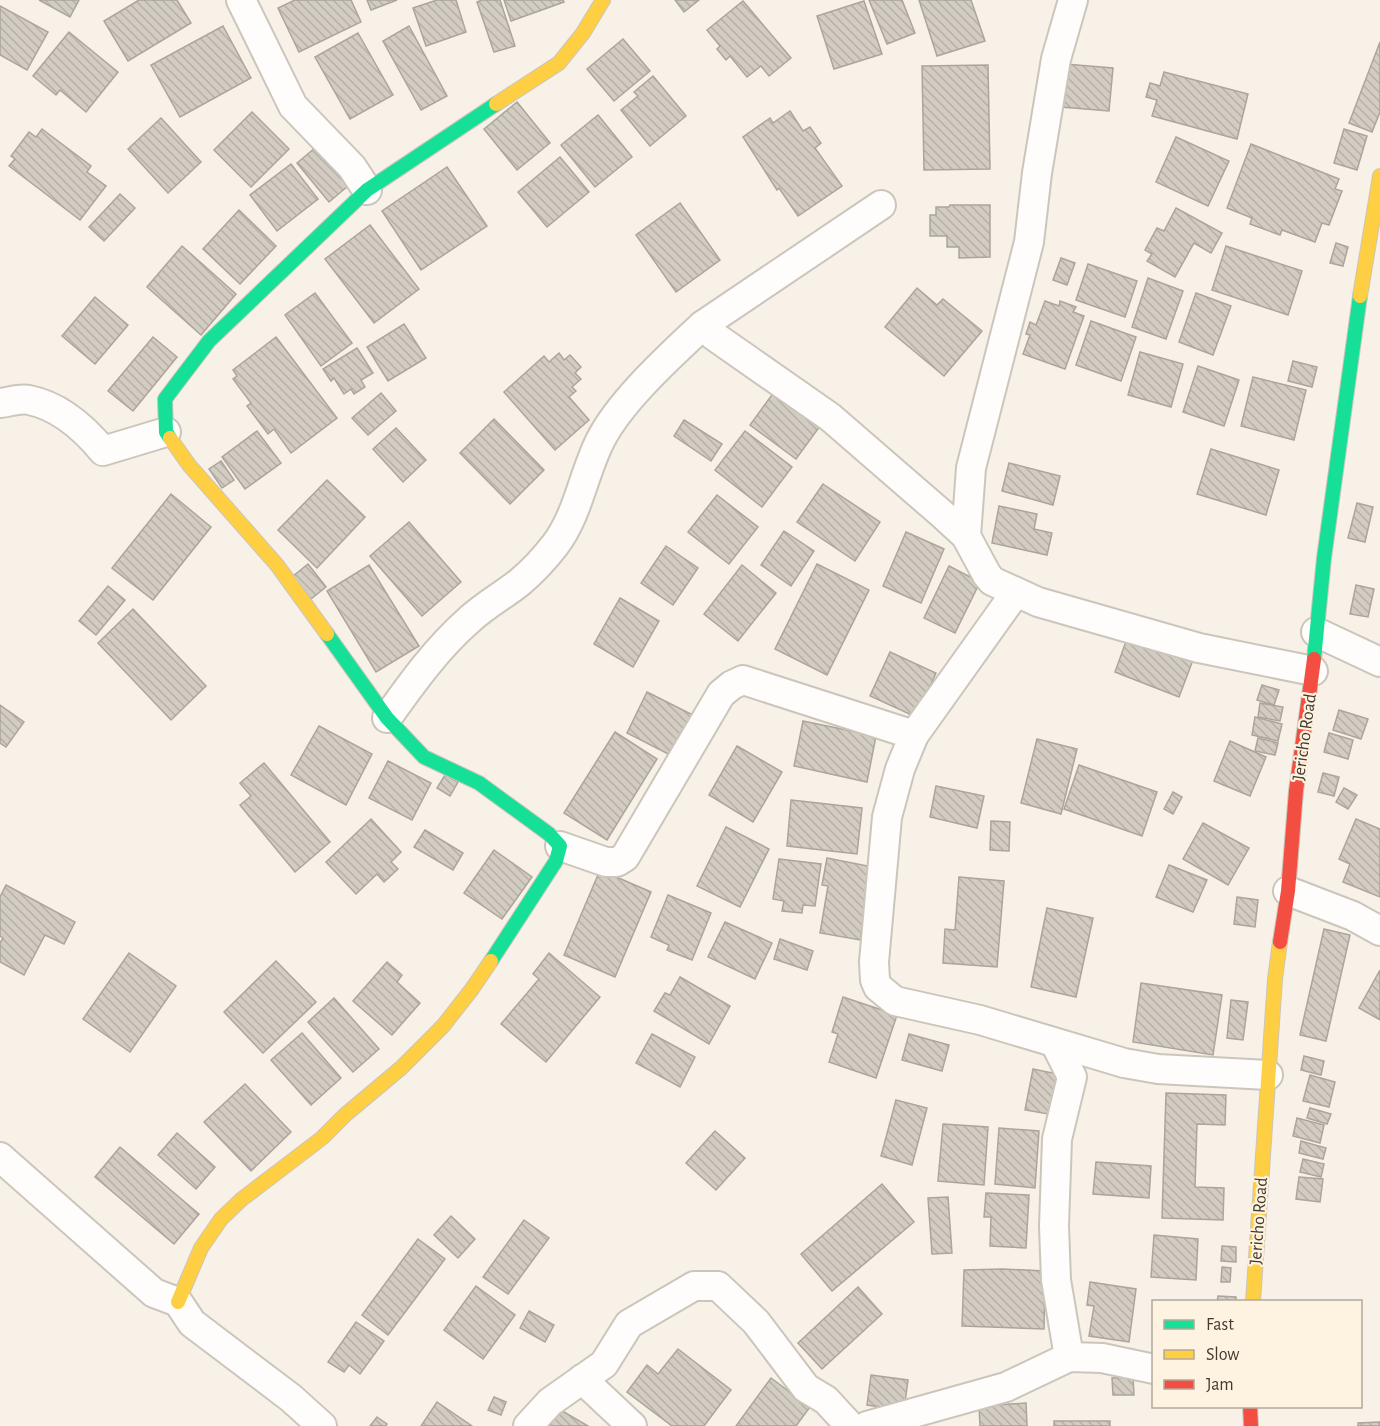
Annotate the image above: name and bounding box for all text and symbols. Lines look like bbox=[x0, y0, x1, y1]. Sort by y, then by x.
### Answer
street label: Jericho Road bbox=[1290, 693, 1320, 782]
street label: Jericho Road bbox=[1247, 1177, 1271, 1265]
legend bbox=[1152, 1300, 1362, 1408]
text: Fast bbox=[1206, 1316, 1234, 1334]
text: Slow bbox=[1206, 1346, 1239, 1364]
text: Jam bbox=[1206, 1376, 1234, 1394]

